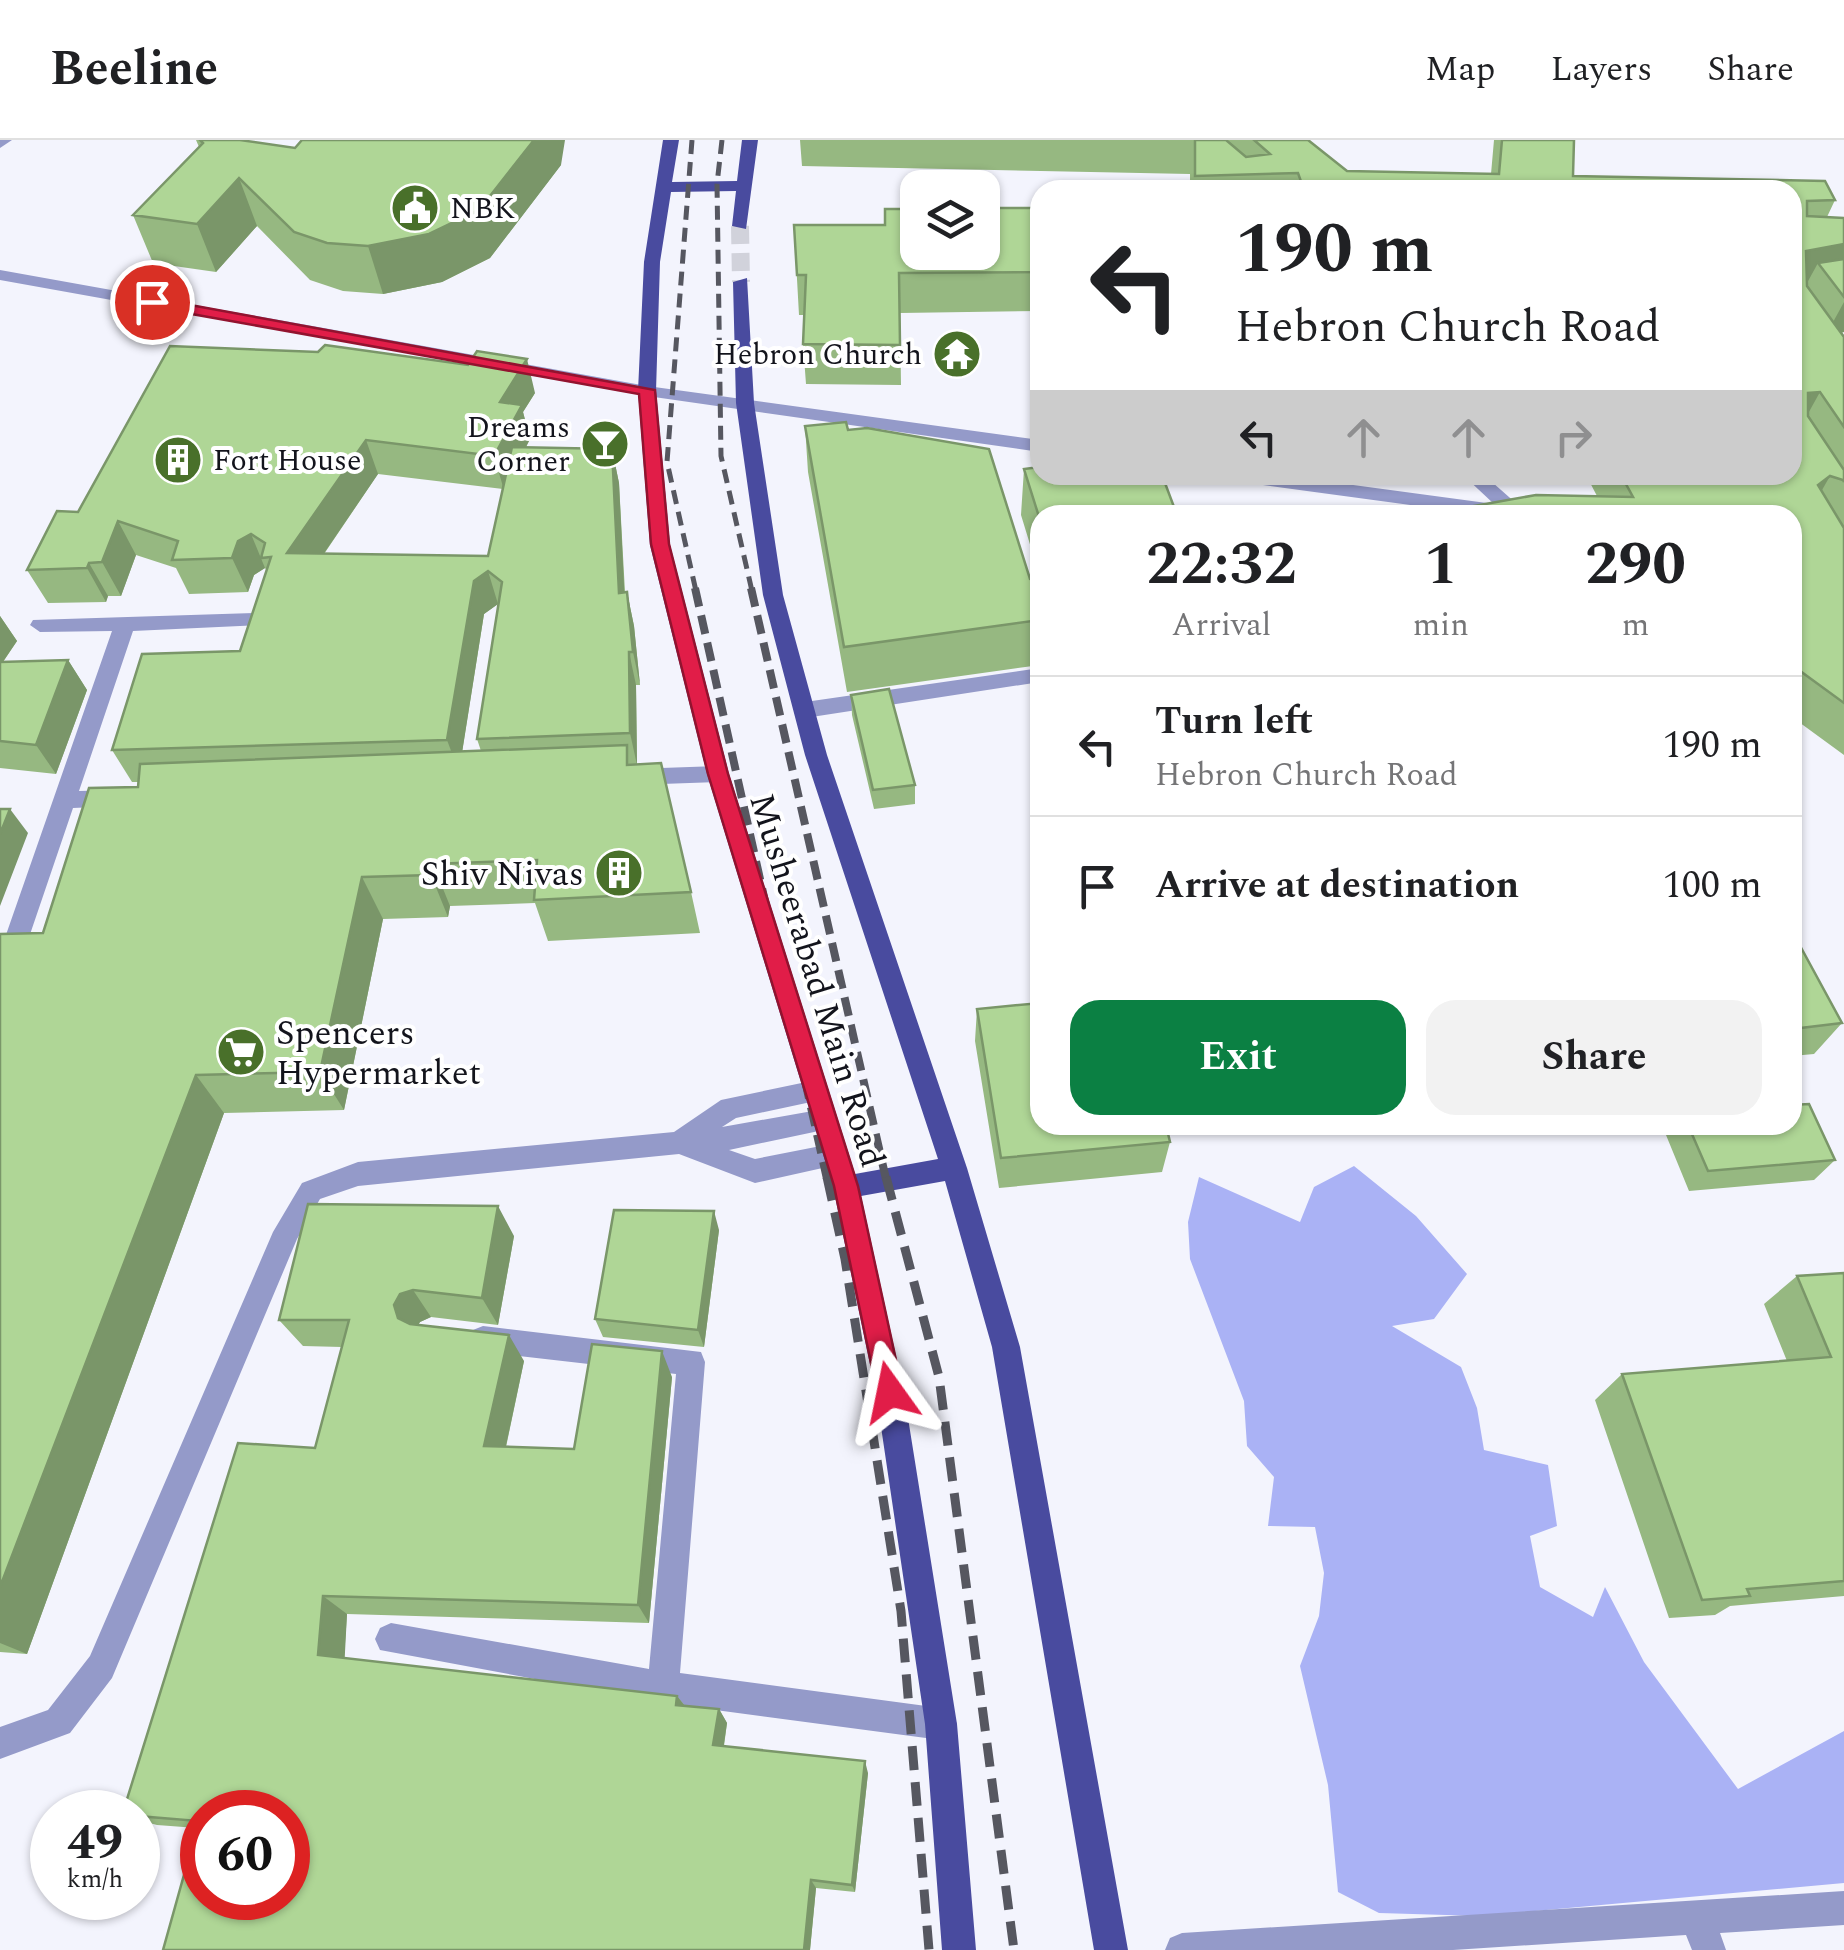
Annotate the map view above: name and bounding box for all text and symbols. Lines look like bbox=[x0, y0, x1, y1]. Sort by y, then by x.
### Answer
text: Beeline bbox=[50, 33, 218, 106]
text: Map bbox=[1425, 43, 1495, 96]
text: Layers bbox=[1550, 43, 1652, 96]
text: Share bbox=[1707, 43, 1794, 96]
map controls bbox=[900, 170, 1000, 270]
button: layers bbox=[900, 170, 1000, 270]
public building icon: NBK bbox=[389, 182, 441, 234]
place label: NBK bbox=[450, 186, 515, 232]
text: 190 m bbox=[1235, 197, 1433, 303]
icon: left bbox=[1070, 220, 1200, 350]
pin bbox=[110, 260, 195, 345]
icon: arrive bbox=[125, 275, 180, 330]
text: Hebron Church Road bbox=[1235, 293, 1660, 362]
temple icon: Hebron Church bbox=[931, 328, 983, 380]
place label: Hebron Church bbox=[714, 332, 922, 378]
place label: Dreams Corner bbox=[467, 405, 570, 485]
icon: left bbox=[1231, 410, 1286, 465]
icon: ahead bbox=[1336, 410, 1391, 465]
icon: ahead bbox=[1441, 410, 1496, 465]
icon: right bbox=[1546, 410, 1601, 465]
bar icon: Dreams Corner bbox=[579, 418, 631, 470]
building icon: Fort House bbox=[152, 434, 204, 486]
place label: Fort House bbox=[213, 438, 362, 484]
text: 22:32 bbox=[1146, 519, 1297, 611]
text: 1 bbox=[1424, 519, 1458, 611]
text: 290 bbox=[1585, 519, 1686, 611]
text: Arrival bbox=[1172, 601, 1271, 650]
text: min bbox=[1413, 601, 1469, 650]
text: m bbox=[1622, 601, 1649, 650]
text: Turn left bbox=[1155, 693, 1313, 751]
text: 190 m bbox=[1663, 717, 1762, 775]
icon: left bbox=[1070, 719, 1125, 774]
text: Hebron Church Road bbox=[1155, 751, 1458, 800]
street label: Musheerabad Main Road bbox=[734, 787, 899, 1174]
building icon: Shiv Nivas bbox=[593, 847, 645, 899]
place label: Shiv Nivas bbox=[421, 848, 584, 901]
text: Arrive at destination bbox=[1155, 857, 1519, 915]
text: 100 m bbox=[1663, 857, 1762, 915]
icon: arrive bbox=[1070, 859, 1125, 914]
button: Exit bbox=[1070, 1000, 1406, 1115]
button: Share bbox=[1426, 1000, 1762, 1115]
place label: Spencers Hypermarket bbox=[276, 1007, 481, 1100]
supermarket icon: Spencers Hypermarket bbox=[215, 1026, 267, 1078]
position arrow bbox=[838, 1340, 942, 1444]
speed limit sign: 60 bbox=[180, 1790, 310, 1920]
text: 49 bbox=[67, 1805, 123, 1881]
text: km/h bbox=[67, 1861, 123, 1899]

